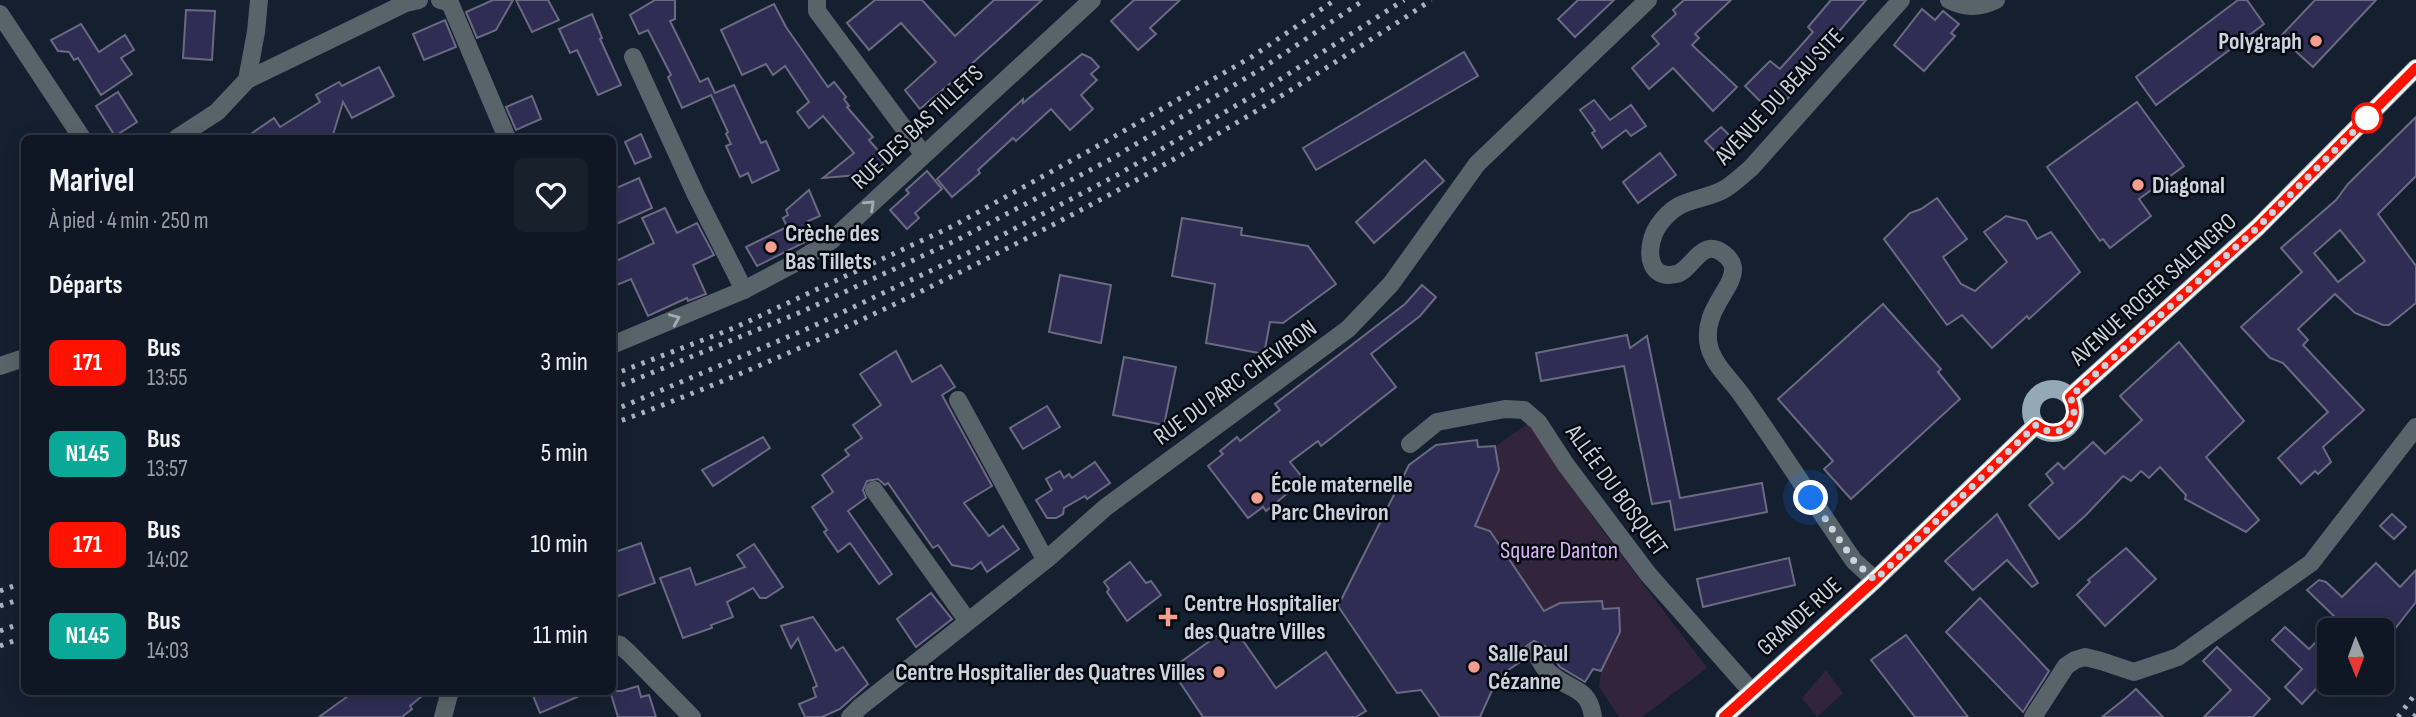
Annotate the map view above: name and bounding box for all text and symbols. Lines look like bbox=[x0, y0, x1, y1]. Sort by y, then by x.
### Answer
street label: AVENUE DU BEAU SITE bbox=[1708, 22, 1850, 172]
place label: Polygraph bbox=[2218, 27, 2302, 56]
marker: Polygraph bbox=[2308, 33, 2324, 49]
street label: RUE DES BAS TILLETS bbox=[846, 59, 989, 196]
unlabelled marker bbox=[2352, 103, 2382, 133]
button: heart bbox=[514, 158, 588, 232]
text: Marivel bbox=[49, 161, 135, 201]
place label: Diagonal bbox=[2152, 171, 2225, 200]
marker: Diagonal bbox=[2130, 177, 2146, 193]
one-way arrow bbox=[862, 200, 875, 213]
text: À pied · 4 min · 250 m bbox=[49, 207, 208, 235]
street label: AVENUE ROGER SALENGRO bbox=[2063, 207, 2243, 372]
place label: Crèche des Bas Tillets bbox=[785, 219, 879, 276]
marker: Crèche des Bas Tillets bbox=[763, 239, 779, 255]
text: Départs bbox=[49, 270, 122, 301]
one-way arrow bbox=[668, 313, 681, 327]
street label: RUE DU PARC CHEVIRON bbox=[1148, 313, 1323, 451]
text: Bus bbox=[147, 333, 181, 364]
text: 3 min bbox=[540, 347, 588, 378]
text: 171 bbox=[73, 348, 102, 377]
text: 13:55 bbox=[147, 364, 187, 392]
street label: ALLÉE DU BOSQUET bbox=[1559, 418, 1674, 562]
text: Bus bbox=[147, 424, 181, 455]
text: 5 min bbox=[541, 438, 588, 469]
text: N145 bbox=[65, 439, 110, 468]
text: 13:57 bbox=[147, 455, 187, 483]
place label: École maternelle Parc Cheviron bbox=[1271, 470, 1413, 527]
your location bbox=[1793, 480, 1828, 515]
marker: École maternelle Parc Cheviron bbox=[1249, 490, 1265, 506]
text: Bus bbox=[147, 515, 181, 546]
text: 10 min bbox=[531, 529, 588, 560]
text: 171 bbox=[73, 530, 102, 559]
park label: Square Danton bbox=[1500, 536, 1618, 565]
text: 14:02 bbox=[147, 546, 189, 574]
street label: GRANDE RUE bbox=[1751, 571, 1848, 662]
place label: Centre Hospitalier des Quatre Villes bbox=[1184, 589, 1340, 646]
text: Bus bbox=[147, 606, 181, 637]
marker: Centre Hospitalier des Quatre Villes bbox=[1158, 607, 1178, 627]
north arrow bbox=[2317, 618, 2394, 695]
map controls bbox=[2317, 618, 2394, 695]
text: 11 min bbox=[533, 620, 588, 651]
text: N145 bbox=[65, 621, 110, 650]
text: 14:03 bbox=[147, 637, 189, 665]
place label: Salle Paul Cézanne bbox=[1488, 639, 1568, 696]
place label: Centre Hospitalier des Quatres Villes bbox=[895, 658, 1205, 687]
marker: Salle Paul Cézanne bbox=[1466, 659, 1482, 675]
marker: Centre Hospitalier des Quatres Villes bbox=[1211, 664, 1227, 680]

